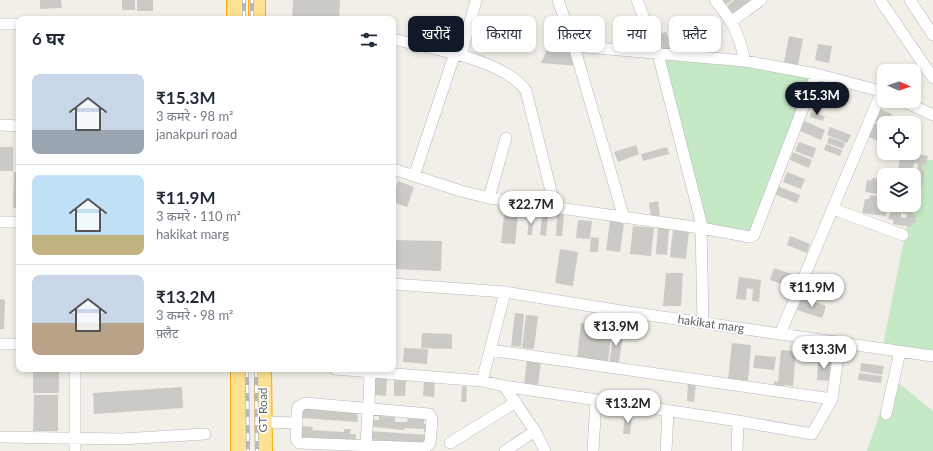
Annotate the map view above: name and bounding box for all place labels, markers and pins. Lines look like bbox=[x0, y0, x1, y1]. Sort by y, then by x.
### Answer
pin: ₹15.3M bbox=[784, 82, 850, 116]
pin: ₹22.7M bbox=[498, 191, 564, 225]
pin: ₹11.9M bbox=[779, 274, 845, 308]
pin: ₹13.9M bbox=[583, 313, 649, 347]
pin: ₹13.3M bbox=[791, 336, 857, 370]
pin: ₹13.2M bbox=[595, 390, 661, 424]

